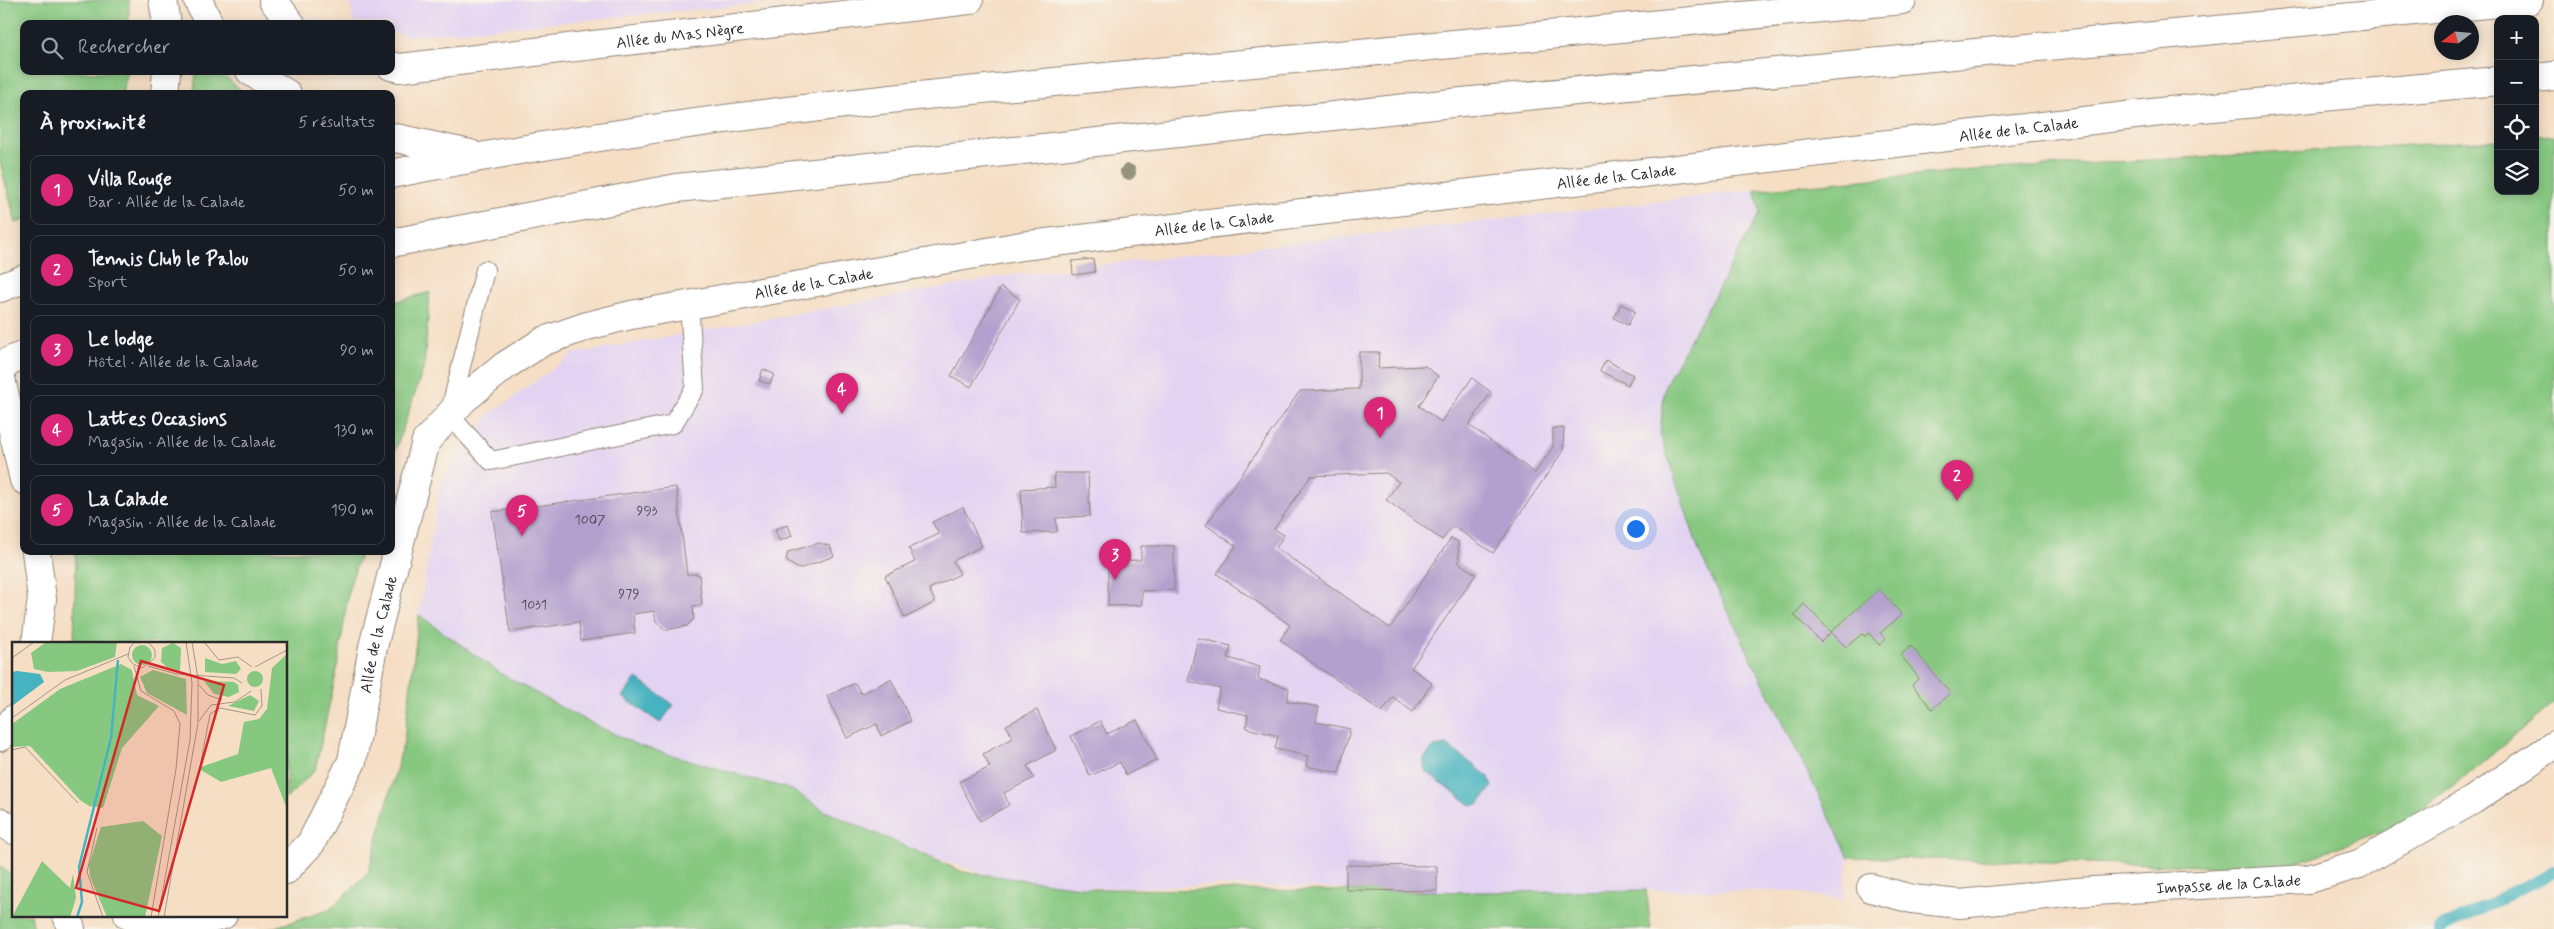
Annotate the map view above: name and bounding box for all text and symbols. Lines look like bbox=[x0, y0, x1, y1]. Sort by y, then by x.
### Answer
north arrow bbox=[2434, 15, 2479, 60]
map controls bbox=[2494, 15, 2539, 195]
button: + bbox=[2494, 15, 2539, 60]
street label: Allée du Mas Nègre bbox=[615, 18, 745, 54]
search box bbox=[20, 20, 395, 75]
icon: search bbox=[38, 34, 66, 62]
text: Rechercher bbox=[78, 35, 170, 60]
button: − bbox=[2494, 60, 2539, 105]
button: locate bbox=[2494, 105, 2539, 150]
text: À proximité bbox=[40, 109, 146, 137]
text: 5 résultats bbox=[298, 112, 375, 133]
street label: Allée de la Calade bbox=[1958, 113, 2080, 148]
button: layers bbox=[2494, 150, 2539, 195]
street label: Allée de la Calade bbox=[1555, 160, 1678, 195]
text: Villa Rouge bbox=[88, 167, 172, 192]
text: 1 bbox=[53, 180, 61, 201]
text: 50 m bbox=[338, 180, 374, 201]
text: Bar · Allée de la Calade bbox=[88, 192, 246, 213]
street label: Allée de la Calade bbox=[1153, 207, 1276, 242]
text: Tennis Club le Palou bbox=[88, 247, 248, 272]
text: 2 bbox=[53, 260, 61, 281]
text: 50 m bbox=[338, 260, 374, 281]
street label: Allée de la Calade bbox=[753, 263, 875, 305]
text: Sport bbox=[88, 272, 128, 293]
text: Le lodge bbox=[88, 327, 154, 352]
text: 3 bbox=[53, 340, 61, 361]
text: 90 m bbox=[340, 340, 374, 361]
text: Hôtel · Allée de la Calade bbox=[88, 352, 259, 373]
pin: 4 bbox=[826, 373, 858, 414]
pin: 1 bbox=[1364, 397, 1396, 438]
text: Lattes Occasions bbox=[88, 407, 227, 432]
text: 4 bbox=[52, 420, 62, 441]
text: 130 m bbox=[333, 420, 374, 441]
text: Magasin · Allée de la Calade bbox=[88, 432, 276, 453]
pin: 2 bbox=[1941, 460, 1973, 501]
text: La Calade bbox=[88, 487, 168, 512]
pin: 5 bbox=[506, 495, 538, 536]
text: 5 bbox=[52, 500, 62, 521]
text: 190 m bbox=[331, 500, 374, 521]
house number: 993 bbox=[637, 502, 658, 520]
house number: 1007 bbox=[574, 511, 606, 529]
text: Magasin · Allée de la Calade bbox=[88, 512, 276, 533]
your location bbox=[1623, 516, 1649, 542]
pin: 3 bbox=[1099, 539, 1131, 580]
street label: Allée de la Calade bbox=[356, 573, 403, 695]
house number: 979 bbox=[618, 585, 640, 603]
house number: 1031 bbox=[521, 596, 547, 614]
inset map bbox=[12, 642, 288, 916]
street label: Impasse de la Calade bbox=[2156, 870, 2301, 899]

